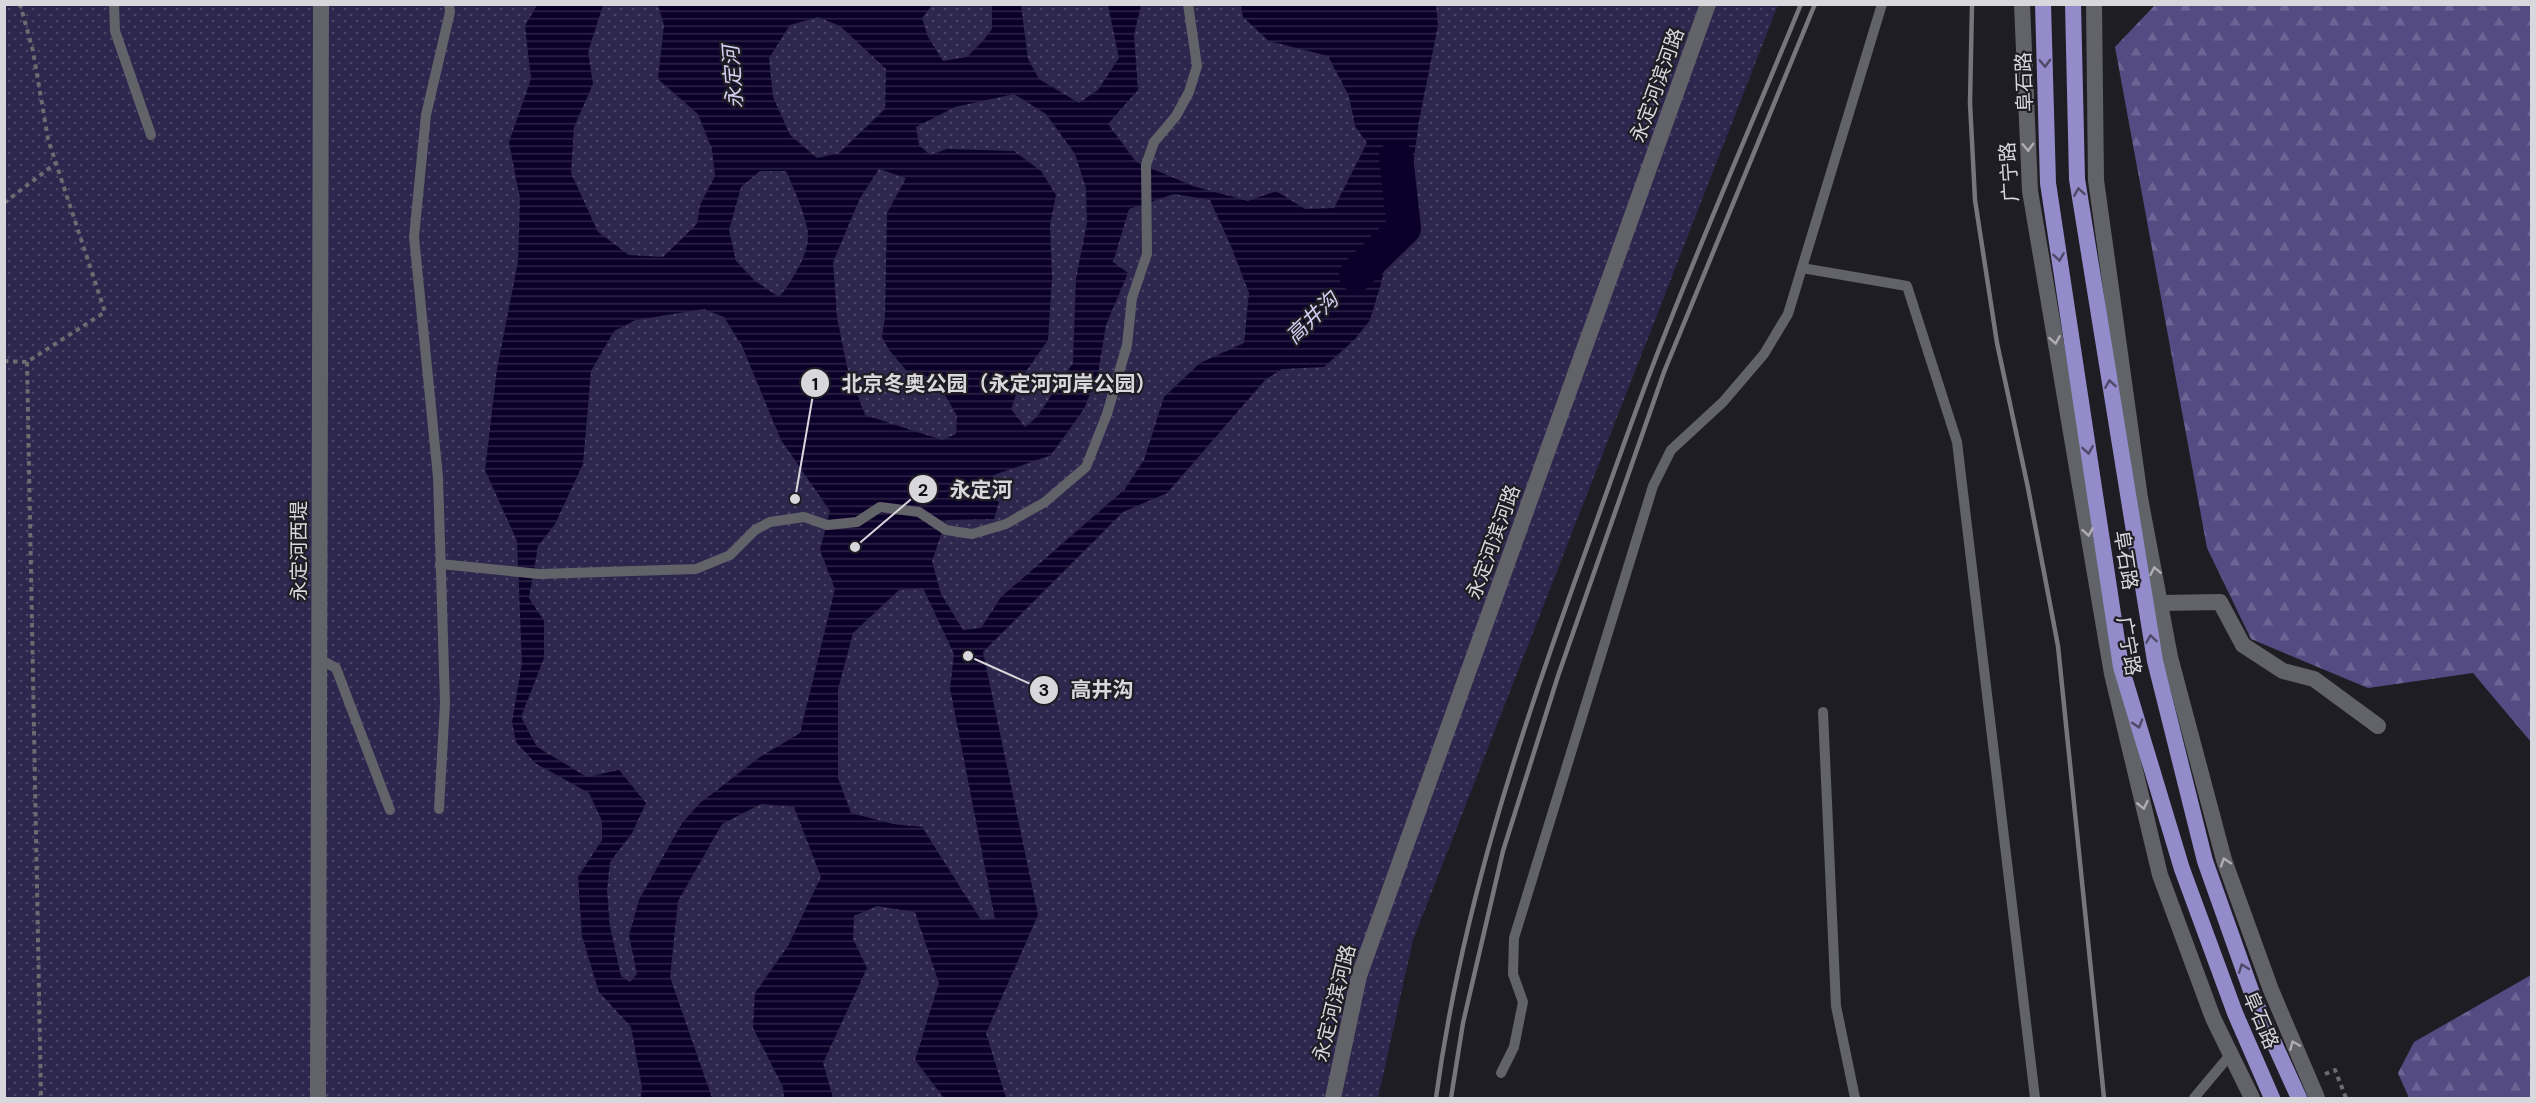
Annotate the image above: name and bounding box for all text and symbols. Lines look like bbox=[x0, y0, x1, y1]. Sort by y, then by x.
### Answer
street label: 永定河滨河路 bbox=[1624, 24, 1690, 146]
water label: 永定河 bbox=[717, 41, 749, 109]
street label: 阜石路 bbox=[2010, 52, 2038, 112]
one-way arrow bbox=[2038, 58, 2051, 67]
street label: 广宁路 bbox=[1994, 141, 2024, 203]
one-way arrow bbox=[2022, 142, 2034, 151]
one-way arrow bbox=[2073, 187, 2085, 196]
one-way arrow bbox=[2053, 252, 2065, 262]
water label: 高井沟 bbox=[1280, 285, 1346, 350]
one-way arrow bbox=[2048, 334, 2061, 344]
callout: 北京冬奥公园（永定河河岸公园） bbox=[800, 364, 1169, 403]
text: 北京冬奥公园（永定河河岸公园） bbox=[842, 370, 1157, 398]
text: 1 bbox=[812, 372, 818, 396]
one-way arrow bbox=[2104, 380, 2117, 390]
one-way arrow bbox=[2082, 445, 2094, 455]
callout: 永定河 bbox=[908, 470, 1025, 509]
text: 永定河 bbox=[950, 476, 1013, 504]
text: 2 bbox=[918, 478, 928, 502]
street label: 永定河滨河路 bbox=[1460, 481, 1526, 603]
street label: 永定河西堤 bbox=[286, 501, 312, 601]
one-way arrow bbox=[2081, 527, 2093, 537]
street label: 阜石路 bbox=[2108, 528, 2144, 592]
one-way arrow bbox=[2149, 566, 2162, 576]
street label: 广宁路 bbox=[2111, 614, 2147, 678]
one-way arrow bbox=[2146, 634, 2158, 643]
callout: 高井沟 bbox=[1029, 670, 1146, 709]
text: 高井沟 bbox=[1071, 676, 1134, 704]
text: 3 bbox=[1039, 678, 1049, 702]
one-way arrow bbox=[2131, 718, 2143, 729]
one-way arrow bbox=[2136, 800, 2149, 810]
one-way arrow bbox=[2220, 857, 2232, 868]
street label: 永定河滨河路 bbox=[1307, 942, 1361, 1064]
one-way arrow bbox=[2238, 963, 2250, 974]
street label: 阜石路 bbox=[2237, 987, 2285, 1053]
one-way arrow bbox=[2289, 1040, 2301, 1051]

